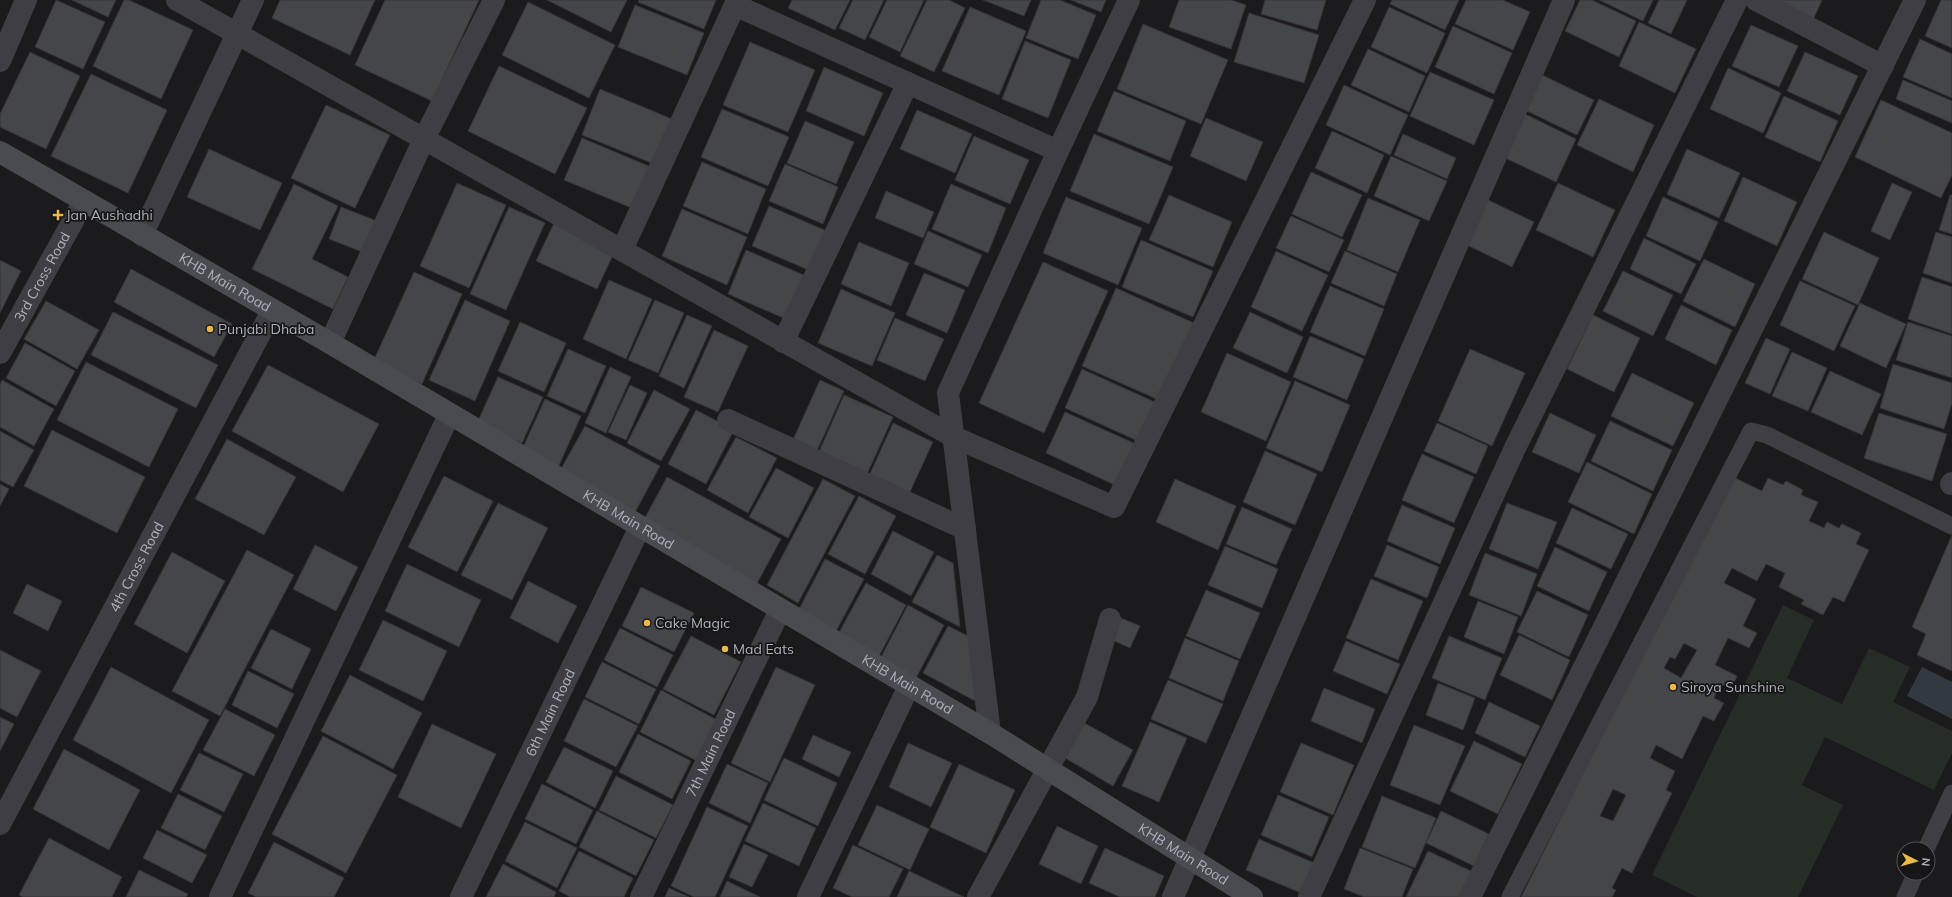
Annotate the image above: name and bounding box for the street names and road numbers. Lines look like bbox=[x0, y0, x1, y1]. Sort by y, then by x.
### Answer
street label: 3rd Cross Road bbox=[10, 229, 74, 325]
street label: KHB Main Road bbox=[176, 249, 274, 316]
street label: KHB Main Road bbox=[580, 485, 677, 553]
street label: 4th Cross Road bbox=[105, 519, 168, 615]
street label: KHB Main Road bbox=[859, 650, 956, 718]
street label: 6th Main Road bbox=[521, 666, 579, 759]
street label: 7th Main Road bbox=[682, 706, 740, 800]
street label: KHB Main Road bbox=[1135, 819, 1232, 889]

